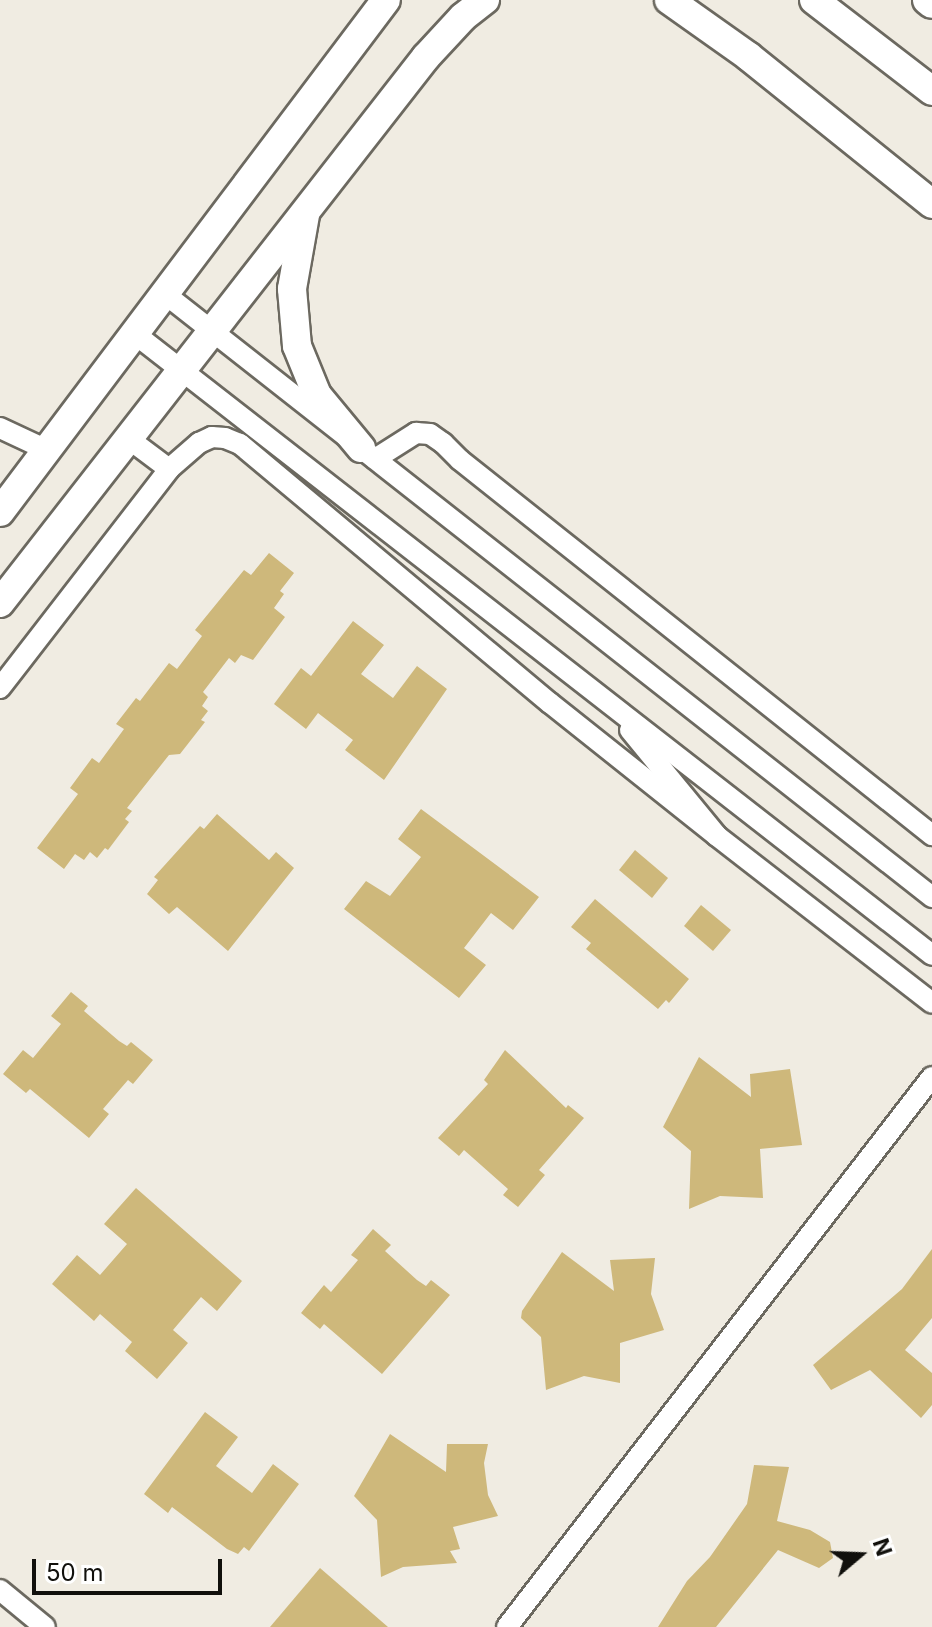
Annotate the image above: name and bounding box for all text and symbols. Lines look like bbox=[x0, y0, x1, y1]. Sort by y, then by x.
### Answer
north arrow bbox=[820, 1515, 900, 1595]
text: N bbox=[868, 1535, 898, 1559]
scale bar bbox=[36, 1543, 226, 1593]
text: 50 m bbox=[46, 1558, 104, 1587]

